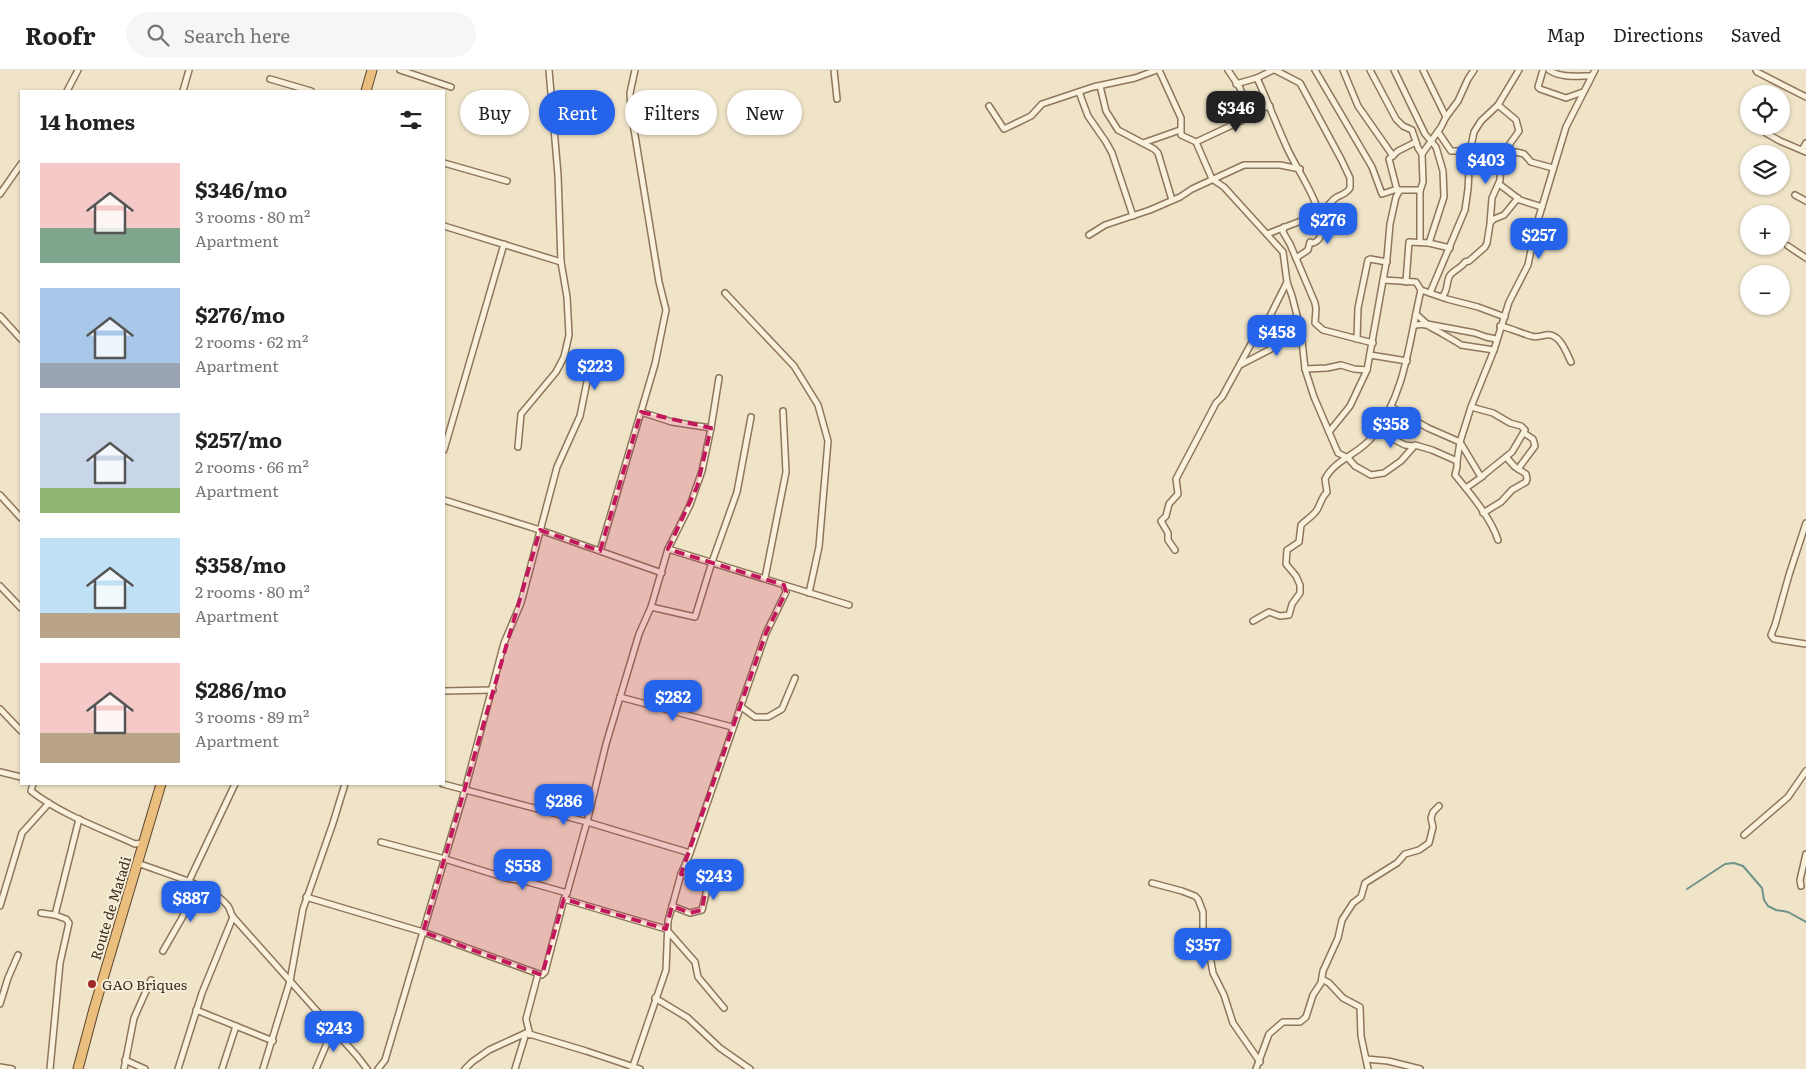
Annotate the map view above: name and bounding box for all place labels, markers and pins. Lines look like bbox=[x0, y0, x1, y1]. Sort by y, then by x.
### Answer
pin: $346 bbox=[1206, 90, 1266, 133]
pin: $403 bbox=[1456, 142, 1516, 185]
pin: $276 bbox=[1298, 202, 1358, 245]
pin: $257 bbox=[1509, 218, 1569, 260]
pin: $458 bbox=[1247, 314, 1307, 357]
pin: $223 bbox=[565, 348, 625, 391]
pin: $358 bbox=[1361, 406, 1421, 449]
pin: $282 bbox=[643, 680, 703, 722]
pin: $286 bbox=[534, 784, 594, 826]
pin: $558 bbox=[493, 848, 553, 891]
pin: $243 bbox=[684, 858, 744, 901]
pin: $887 bbox=[161, 880, 221, 923]
pin: $357 bbox=[1173, 928, 1233, 970]
place label: GAO Briques bbox=[102, 974, 187, 994]
marker: GAO Briques bbox=[86, 978, 98, 990]
pin: $243 bbox=[304, 1010, 364, 1053]

